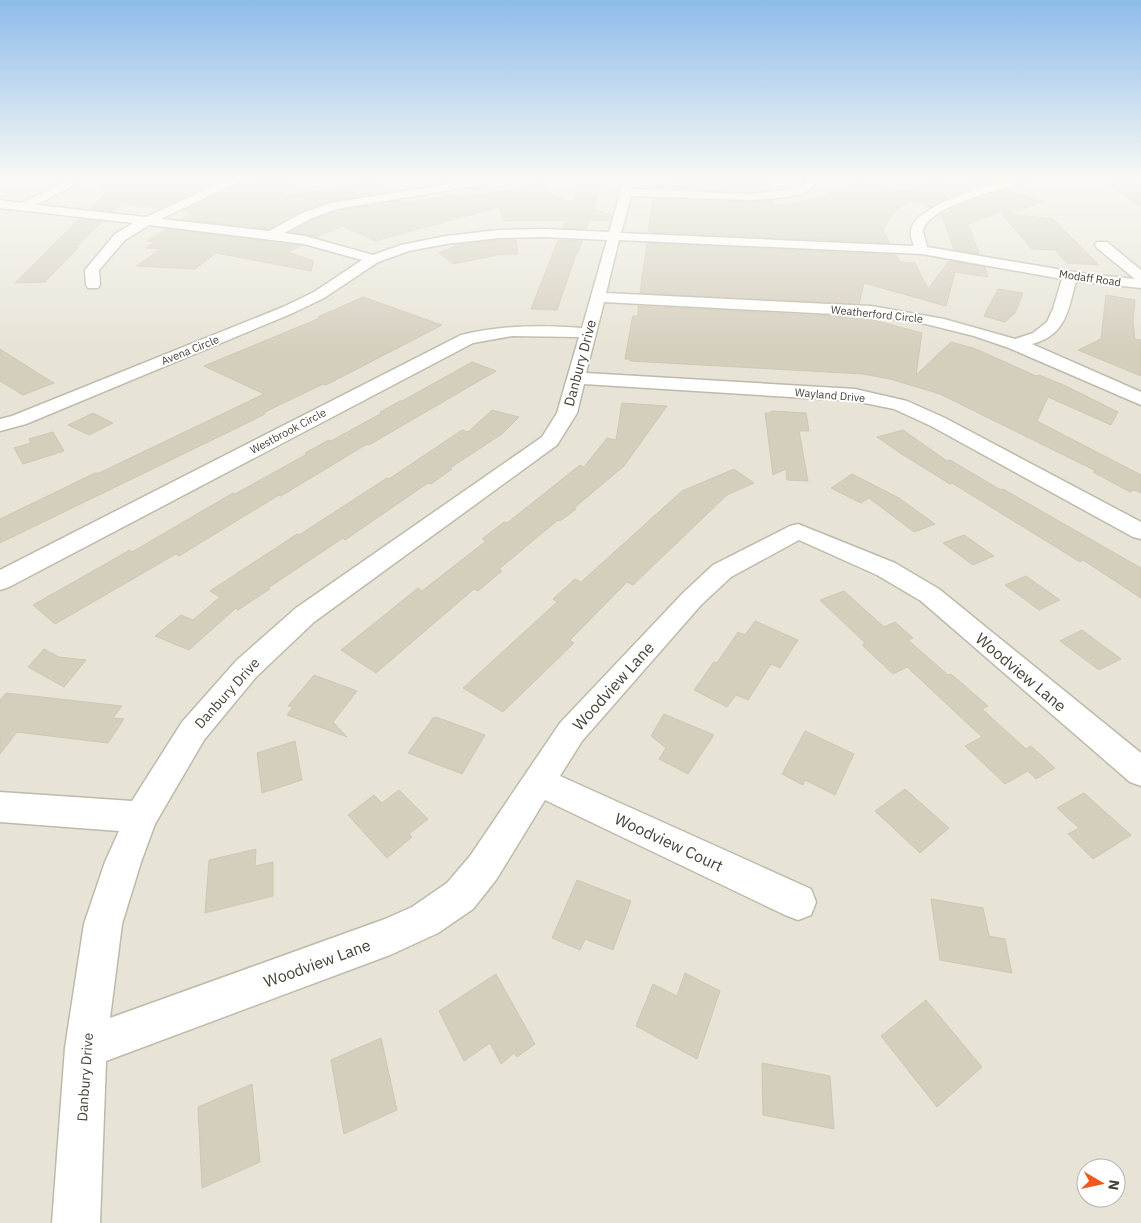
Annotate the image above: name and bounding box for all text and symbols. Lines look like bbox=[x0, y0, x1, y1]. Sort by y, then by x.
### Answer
street label: Modaff Road bbox=[1058, 267, 1122, 289]
street label: Weatherford Circle bbox=[830, 302, 924, 326]
street label: Danbury Drive bbox=[560, 317, 600, 408]
street label: Avena Circle bbox=[159, 332, 221, 368]
street label: Wayland Drive bbox=[794, 385, 866, 405]
street label: Westbrook Circle bbox=[248, 405, 328, 457]
street label: Woodview Lane bbox=[972, 628, 1071, 716]
street label: Woodview Lane bbox=[568, 637, 658, 734]
street label: Danbury Drive bbox=[191, 654, 264, 732]
street label: Woodview Court bbox=[612, 808, 726, 876]
street label: Woodview Lane bbox=[261, 934, 373, 992]
street label: Danbury Drive bbox=[73, 1032, 97, 1122]
north arrow bbox=[1076, 1158, 1126, 1208]
text: N bbox=[1104, 1179, 1124, 1191]

